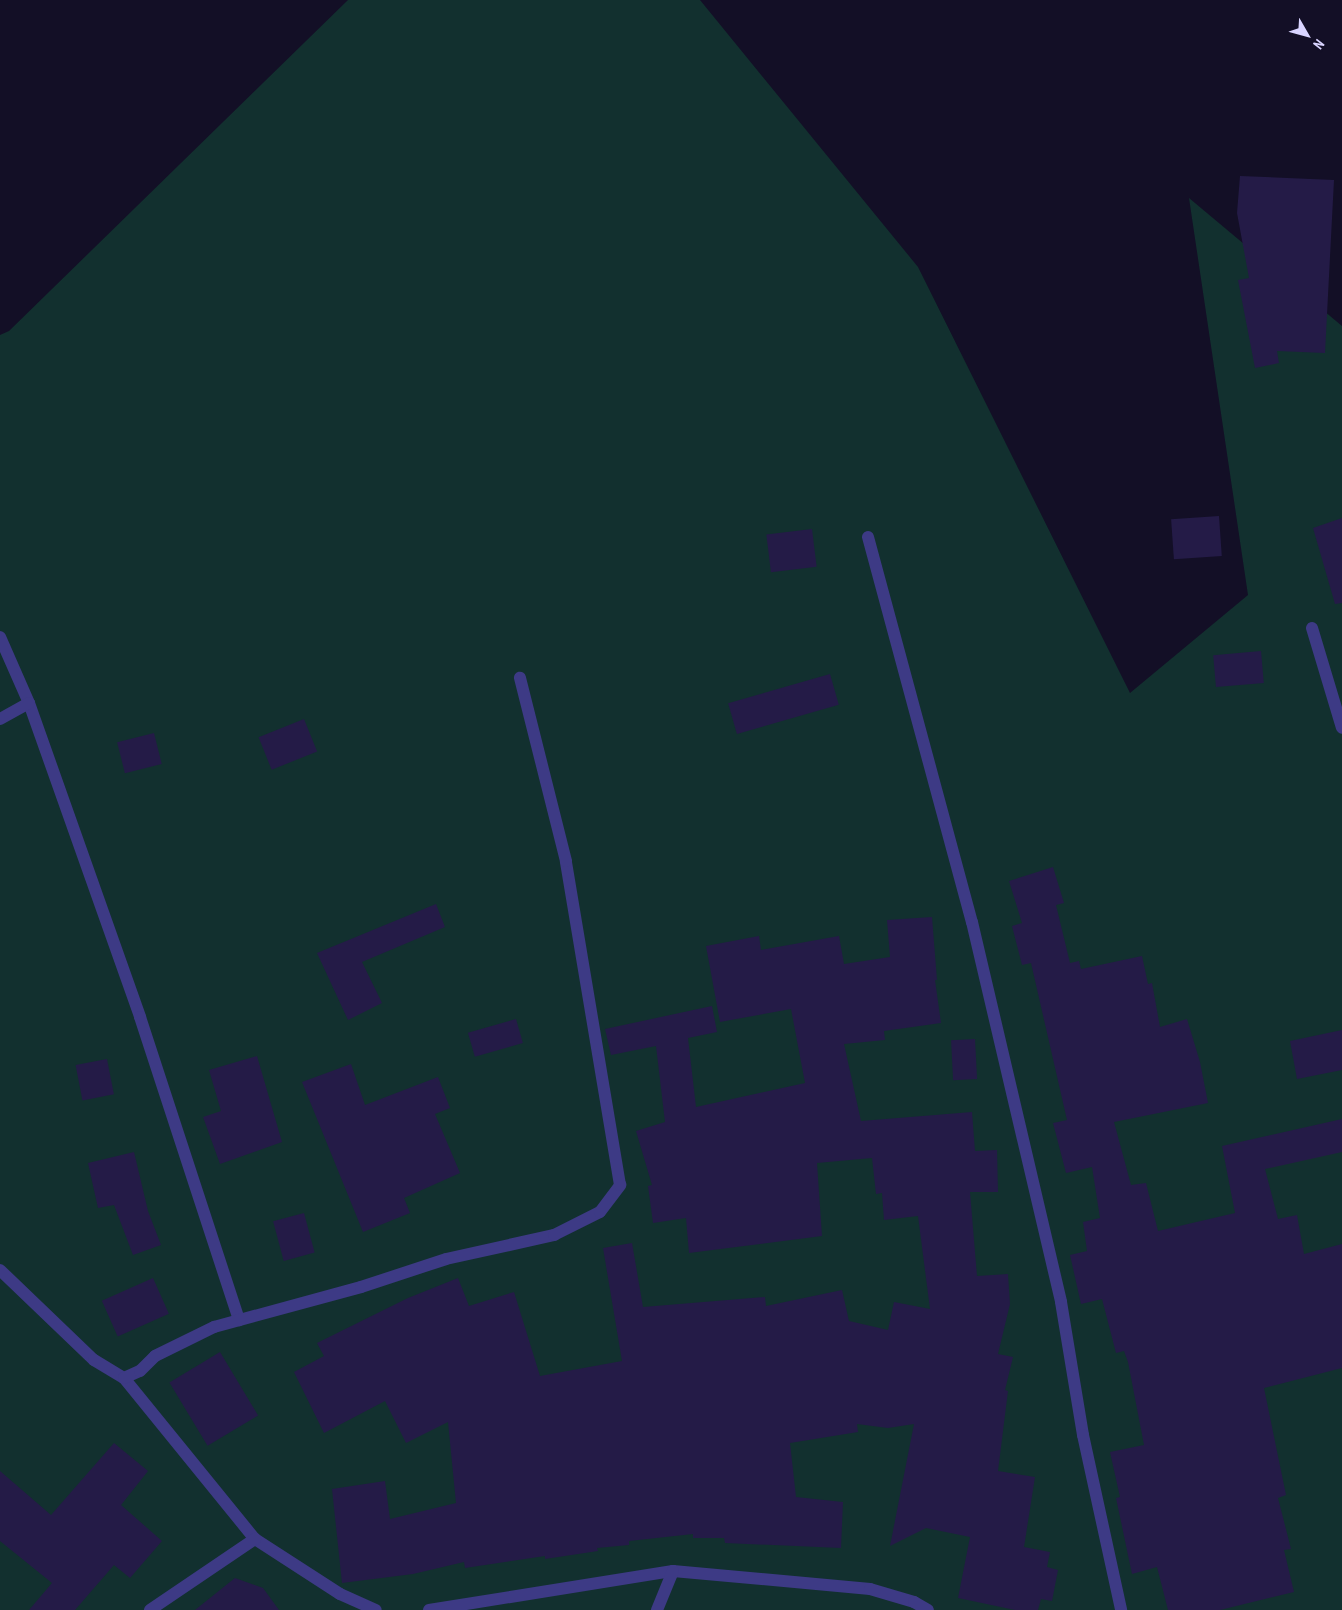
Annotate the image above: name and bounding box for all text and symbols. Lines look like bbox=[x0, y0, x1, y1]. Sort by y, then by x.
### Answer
north arrow bbox=[1282, 10, 1332, 60]
text: N bbox=[1309, 36, 1328, 53]

